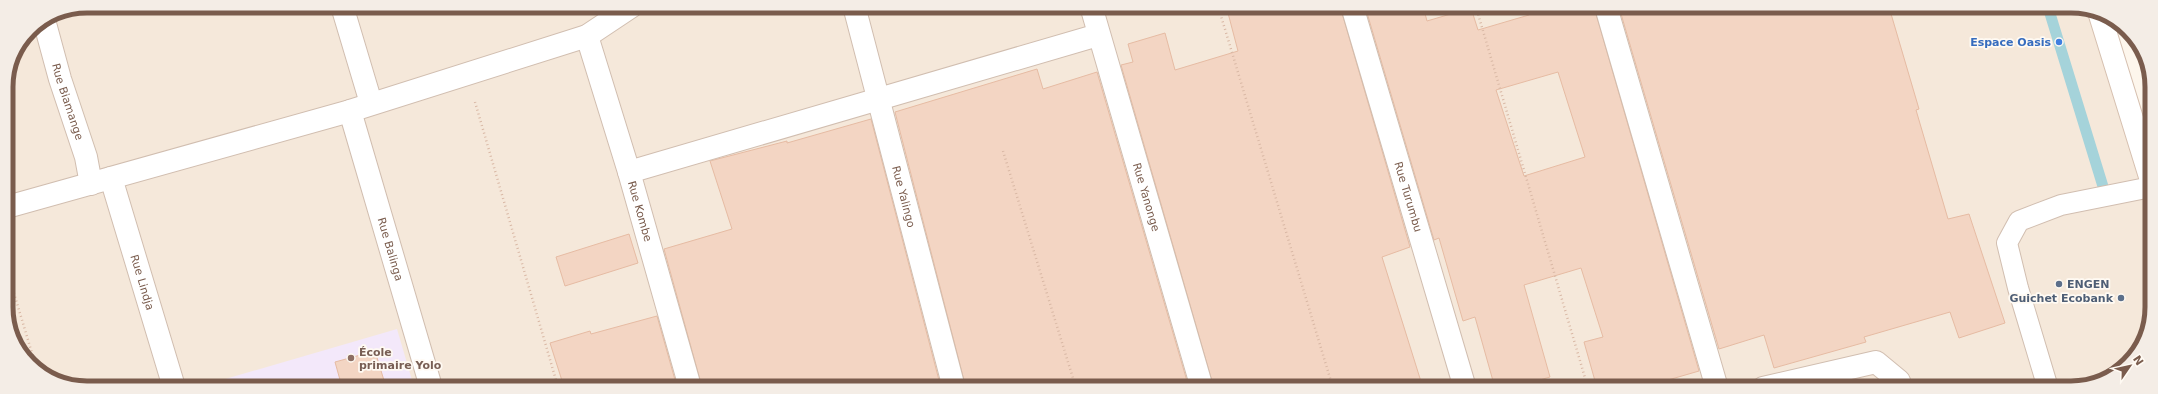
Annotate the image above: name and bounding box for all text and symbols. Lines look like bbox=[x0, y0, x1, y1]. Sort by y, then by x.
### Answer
place label: Espace Oasis bbox=[1970, 36, 2051, 49]
marker: Espace Oasis bbox=[2054, 37, 2064, 47]
street label: Rue Biamange bbox=[49, 62, 86, 142]
street label: Rue Turumbu bbox=[1391, 160, 1425, 234]
street label: Rue Yanonge bbox=[1130, 161, 1162, 233]
street label: Rue Yalingo bbox=[889, 164, 918, 229]
street label: Rue Kombe bbox=[625, 180, 654, 243]
street label: Rue Balinga bbox=[375, 216, 406, 283]
street label: Rue Lindja bbox=[127, 253, 156, 312]
place label: ENGEN bbox=[2067, 278, 2109, 291]
marker: ENGEN bbox=[2054, 279, 2064, 289]
place label: Guichet Ecobank bbox=[2009, 292, 2114, 305]
marker: Guichet Ecobank bbox=[2116, 293, 2126, 303]
place label: École primaire Yolo bbox=[359, 346, 442, 372]
north arrow bbox=[2110, 346, 2150, 386]
marker: École primaire Yolo bbox=[346, 353, 356, 363]
text: N bbox=[2130, 353, 2146, 368]

